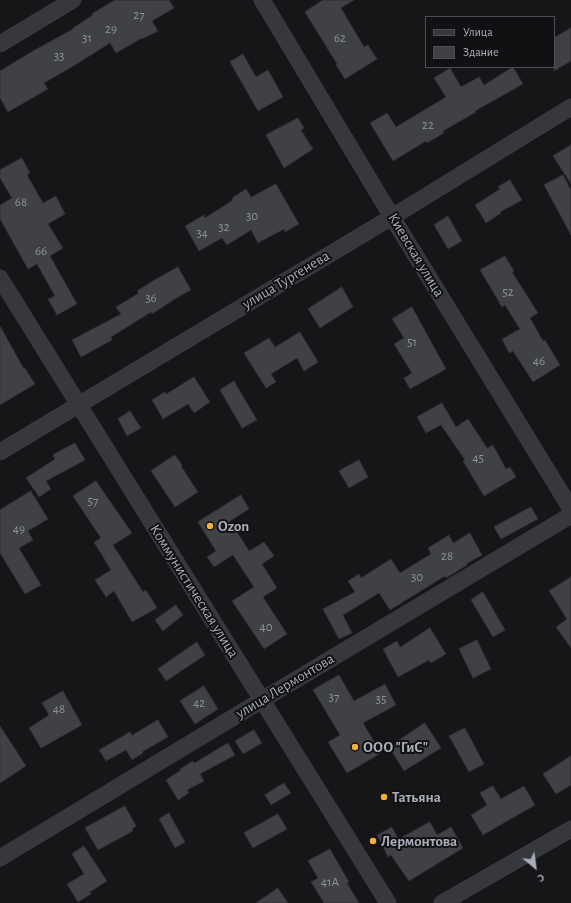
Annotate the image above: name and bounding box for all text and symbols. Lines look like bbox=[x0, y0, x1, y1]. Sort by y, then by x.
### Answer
house number: 27 bbox=[133, 7, 145, 23]
legend bbox=[425, 16, 555, 68]
house number: 29 bbox=[105, 21, 117, 37]
text: Улица bbox=[463, 26, 493, 38]
house number: 31 bbox=[82, 30, 92, 46]
house number: 62 bbox=[334, 30, 346, 46]
text: Здание bbox=[463, 46, 499, 58]
house number: 33 bbox=[54, 48, 64, 64]
house number: 22 bbox=[422, 117, 434, 133]
house number: 68 bbox=[15, 194, 27, 210]
house number: 30 bbox=[246, 208, 258, 224]
street label: Киевская улица bbox=[384, 210, 448, 300]
house number: 32 bbox=[218, 219, 230, 235]
house number: 34 bbox=[196, 225, 208, 241]
house number: 66 bbox=[35, 243, 47, 259]
street label: улица Тургенева bbox=[239, 247, 333, 313]
house number: 52 bbox=[502, 284, 514, 300]
house number: 36 bbox=[145, 290, 157, 306]
house number: 51 bbox=[407, 334, 417, 350]
house number: 46 bbox=[533, 353, 545, 369]
house number: 45 bbox=[472, 450, 484, 466]
house number: 57 bbox=[88, 493, 98, 509]
place label: Ozon bbox=[218, 517, 249, 535]
house number: 49 bbox=[13, 521, 25, 537]
street label: Коммунистическая улица bbox=[146, 521, 242, 661]
marker: Ozon bbox=[205, 521, 215, 531]
house number: 28 bbox=[441, 548, 453, 564]
house number: 30 bbox=[411, 569, 423, 585]
house number: 40 bbox=[259, 619, 273, 635]
street label: улица Лермонтова bbox=[233, 650, 337, 722]
house number: 37 bbox=[329, 689, 339, 705]
house number: 35 bbox=[376, 691, 386, 707]
house number: 42 bbox=[193, 695, 205, 711]
house number: 48 bbox=[53, 701, 65, 717]
place label: ООО "ГиС" bbox=[363, 738, 428, 756]
marker: ООО "ГиС" bbox=[350, 742, 360, 752]
place label: Татьяна bbox=[392, 788, 441, 806]
marker: Татьяна bbox=[379, 792, 389, 802]
place label: Лермонтова bbox=[381, 832, 457, 850]
marker: Лермонтова bbox=[368, 836, 378, 846]
north arrow bbox=[515, 847, 555, 887]
text: С bbox=[536, 872, 546, 884]
house number: 41А bbox=[321, 874, 339, 890]

